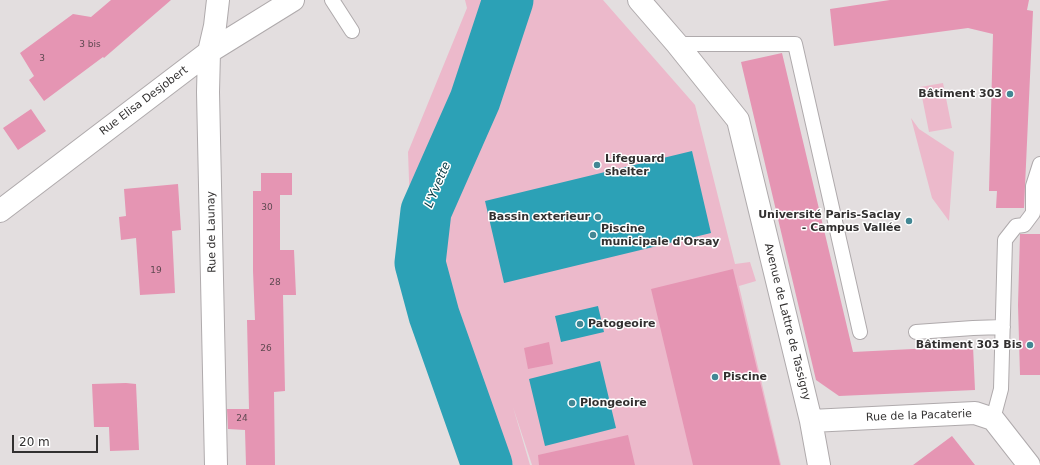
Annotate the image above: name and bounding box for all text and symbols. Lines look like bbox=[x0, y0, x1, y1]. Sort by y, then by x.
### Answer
house number: 3 bis bbox=[79, 40, 101, 50]
house number: 3 bbox=[39, 54, 45, 64]
street label: Rue Elisa Desjobert bbox=[97, 64, 191, 138]
place label: Bâtiment 303 bbox=[918, 87, 1002, 101]
marker: Bâtiment 303 bbox=[1005, 89, 1015, 99]
place label: Lifeguard shelter bbox=[605, 152, 664, 178]
water label: L'Yvette bbox=[422, 160, 454, 210]
marker: Lifeguard shelter bbox=[592, 160, 602, 170]
street label: Rue de Launay bbox=[205, 191, 219, 273]
house number: 30 bbox=[261, 203, 273, 213]
place label: Université Paris-Saclay - Campus Vallée bbox=[758, 208, 901, 234]
place label: Bassin exterieur bbox=[488, 210, 590, 224]
marker: Bassin exterieur bbox=[593, 212, 603, 222]
marker: Université Paris-Saclay - Campus Vallée bbox=[904, 216, 914, 226]
place label: Piscine municipale d'Orsay bbox=[601, 222, 719, 248]
marker: Piscine municipale d'Orsay bbox=[588, 230, 598, 240]
street label: Avenue de Lattre de Tassigny bbox=[761, 242, 813, 402]
house number: 19 bbox=[150, 266, 162, 276]
house number: 28 bbox=[269, 278, 281, 288]
place label: Patogeoire bbox=[588, 317, 656, 331]
marker: Patogeoire bbox=[575, 319, 585, 329]
place label: Bâtiment 303 Bis bbox=[916, 338, 1022, 352]
marker: Bâtiment 303 Bis bbox=[1025, 340, 1035, 350]
house number: 26 bbox=[260, 344, 272, 354]
place label: Piscine bbox=[723, 370, 767, 384]
marker: Piscine bbox=[710, 372, 720, 382]
place label: Plongeoire bbox=[580, 396, 647, 410]
marker: Plongeoire bbox=[567, 398, 577, 408]
street label: Rue de la Pacaterie bbox=[866, 408, 972, 424]
house number: 24 bbox=[236, 414, 248, 424]
scale bar bbox=[14, 427, 100, 453]
text: 20 m bbox=[19, 435, 50, 449]

